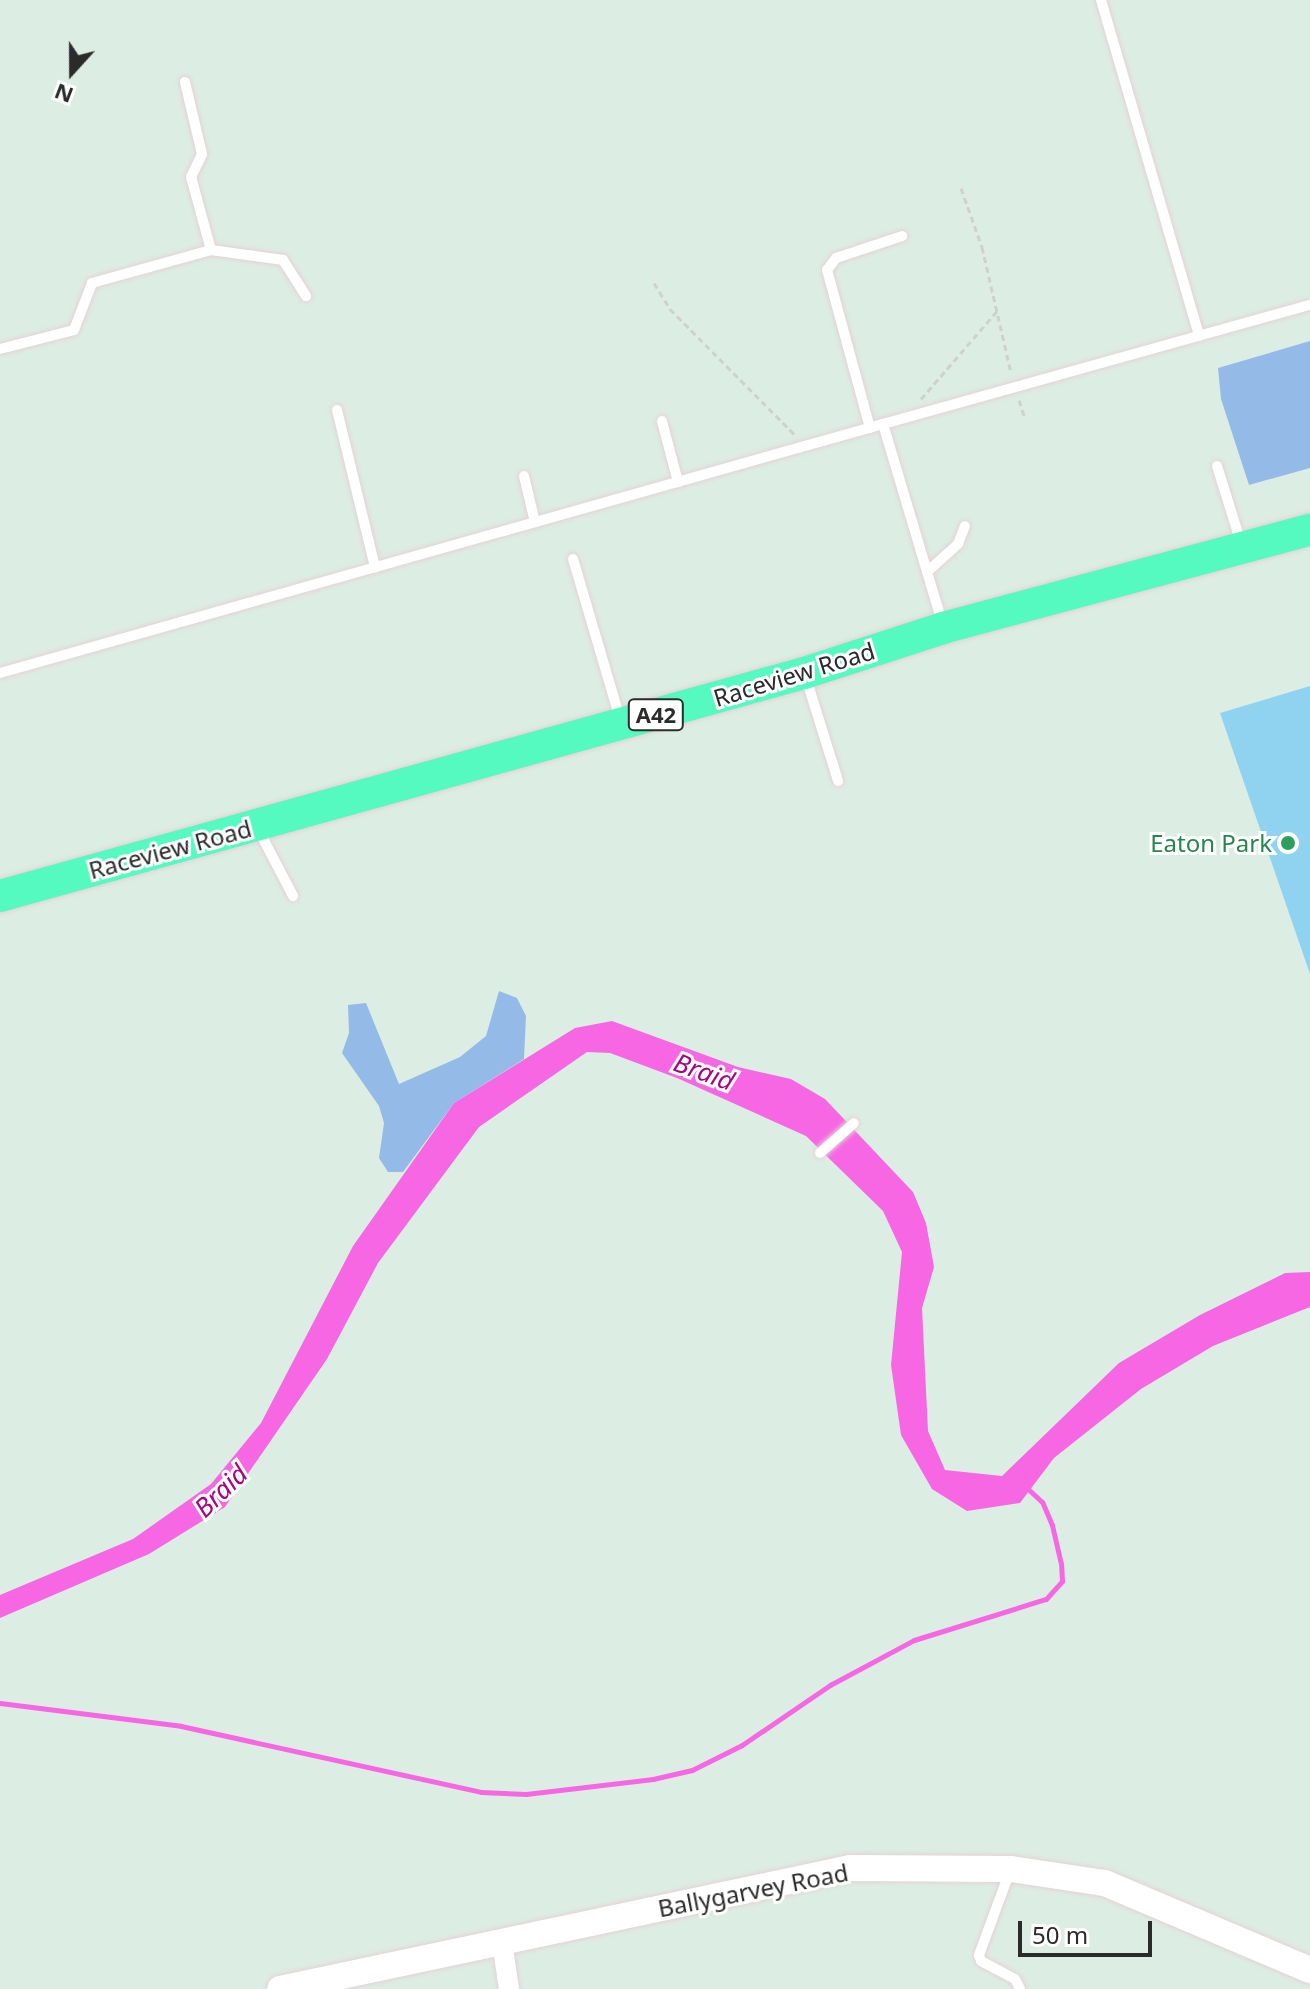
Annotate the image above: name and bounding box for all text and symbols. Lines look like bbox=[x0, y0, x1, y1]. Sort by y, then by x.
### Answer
north arrow bbox=[32, 32, 112, 112]
text: N bbox=[50, 77, 77, 112]
street label: Raceview Road bbox=[710, 636, 878, 712]
road number: A42 bbox=[626, 697, 686, 733]
street label: Raceview Road bbox=[86, 813, 254, 885]
place label: Eaton Park bbox=[1150, 829, 1272, 857]
marker: Eaton Park bbox=[1279, 834, 1297, 852]
water label: Braid bbox=[670, 1047, 738, 1097]
water label: Braid bbox=[188, 1458, 254, 1524]
street label: Ballygarvey Road bbox=[655, 1857, 851, 1923]
scale bar bbox=[1022, 1905, 1156, 1955]
text: 50 m bbox=[1032, 1918, 1088, 1951]

